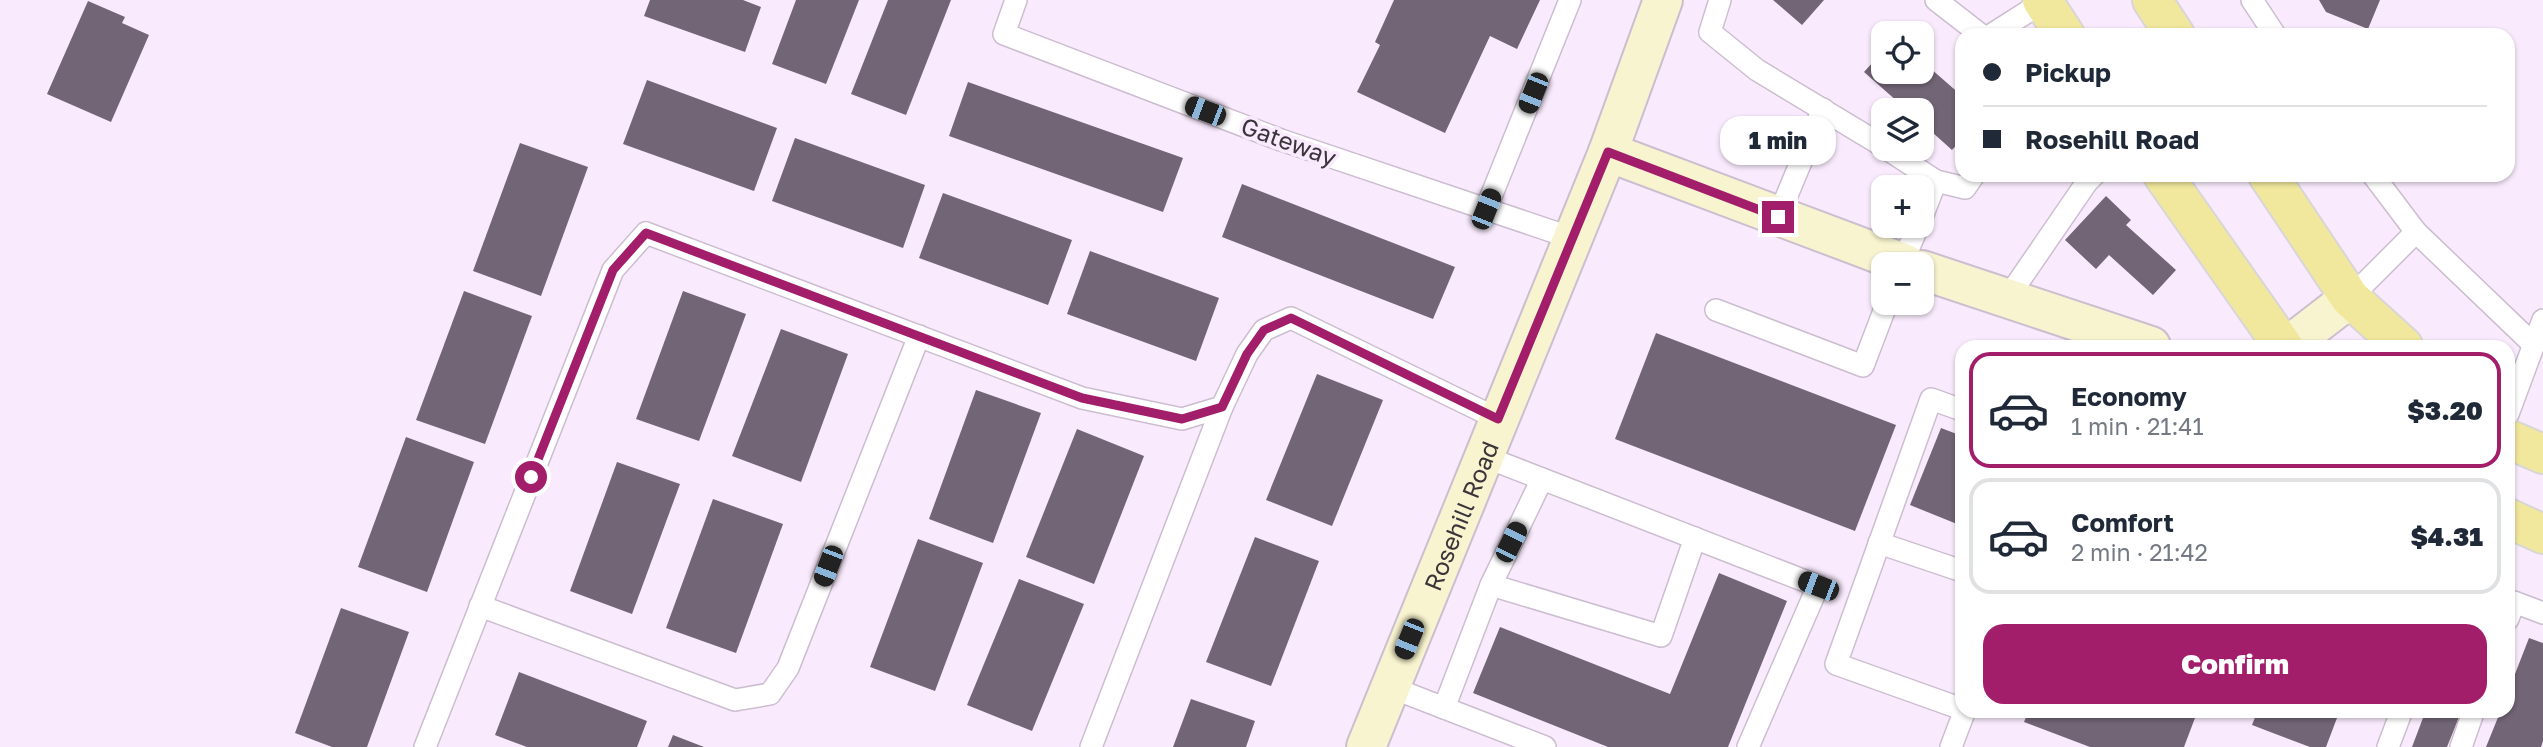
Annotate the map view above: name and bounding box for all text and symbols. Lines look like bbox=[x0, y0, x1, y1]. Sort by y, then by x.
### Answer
map controls bbox=[1871, 21, 1934, 315]
button: locate bbox=[1871, 21, 1934, 84]
text: Pickup bbox=[2025, 57, 2111, 88]
car bbox=[1516, 70, 1551, 116]
car bbox=[1182, 94, 1229, 128]
button: layers bbox=[1871, 98, 1934, 161]
street label: Gateway bbox=[1238, 110, 1340, 172]
callout: 1 min bbox=[1720, 116, 1836, 164]
text: Rosehill Road bbox=[2025, 124, 2199, 155]
text: 1 min bbox=[1749, 126, 1807, 154]
button: + bbox=[1871, 175, 1934, 238]
car bbox=[1469, 186, 1504, 232]
route end bbox=[1762, 201, 1794, 233]
button: − bbox=[1871, 252, 1934, 315]
icon: car bbox=[1987, 379, 2050, 442]
text: Economy bbox=[2071, 381, 2187, 412]
text: $3.20 bbox=[2407, 395, 2483, 426]
text: 1 min · 21:41 bbox=[2071, 412, 2204, 440]
street label: Rosehill Road bbox=[1417, 437, 1503, 594]
route start bbox=[515, 461, 547, 493]
icon: car bbox=[1987, 505, 2050, 568]
text: Comfort bbox=[2071, 507, 2174, 538]
car bbox=[1493, 519, 1530, 565]
text: $4.31 bbox=[2410, 521, 2483, 552]
text: 2 min · 21:42 bbox=[2071, 538, 2208, 566]
car bbox=[811, 543, 846, 589]
car bbox=[1795, 569, 1842, 603]
car bbox=[1392, 616, 1427, 662]
button: Confirm bbox=[1983, 624, 2487, 704]

